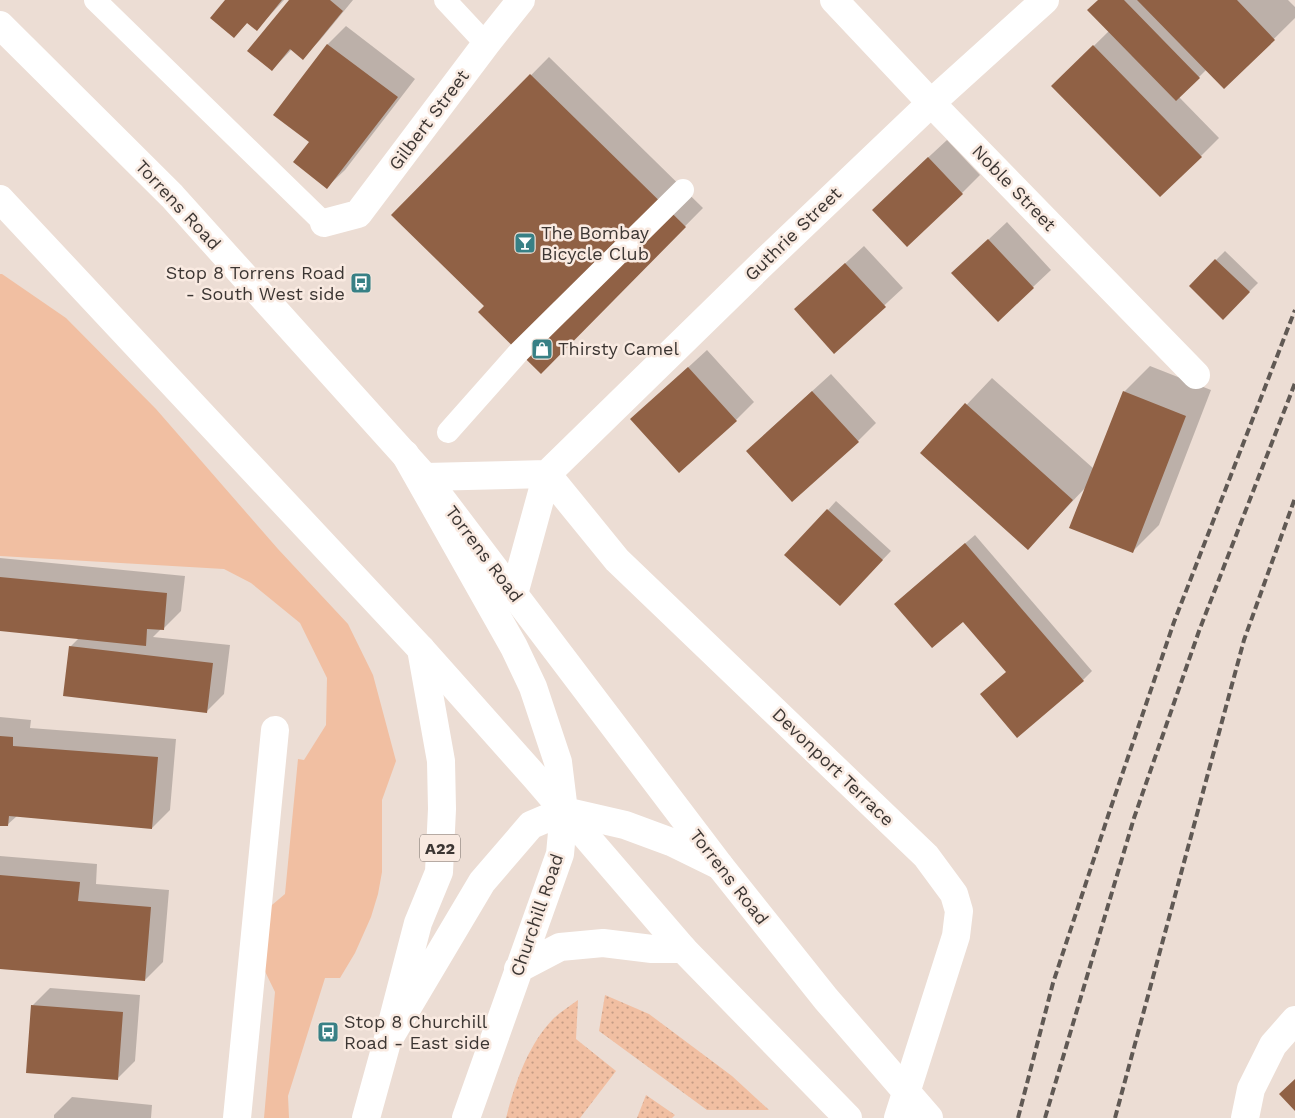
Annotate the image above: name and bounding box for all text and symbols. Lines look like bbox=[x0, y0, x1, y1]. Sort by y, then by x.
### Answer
street label: Gilbert Street bbox=[384, 65, 473, 174]
street label: Noble Street bbox=[968, 140, 1061, 235]
street label: Torrens Road bbox=[131, 155, 225, 254]
street label: Guthrie Street bbox=[740, 182, 845, 285]
place label: The Bombay Bicycle Club bbox=[541, 222, 650, 264]
bar icon: The Bombay Bicycle Club bbox=[513, 231, 537, 255]
place label: Stop 8 Torrens Road - South West side bbox=[166, 262, 345, 304]
bus stop icon: Stop 8 Torrens Road - South West side bbox=[349, 271, 373, 295]
shop icon: Thirsty Camel bbox=[530, 337, 554, 361]
place label: Thirsty Camel bbox=[558, 338, 679, 359]
street label: Torrens Road bbox=[441, 501, 527, 606]
street label: Devonport Terrace bbox=[768, 703, 899, 830]
street label: Torrens Road bbox=[686, 825, 773, 929]
road number: A22 bbox=[420, 834, 460, 861]
street label: Churchill Road bbox=[506, 851, 567, 979]
place label: Stop 8 Churchill Road - East side bbox=[344, 1011, 490, 1053]
bus stop icon: Stop 8 Churchill Road - East side bbox=[316, 1020, 340, 1044]

